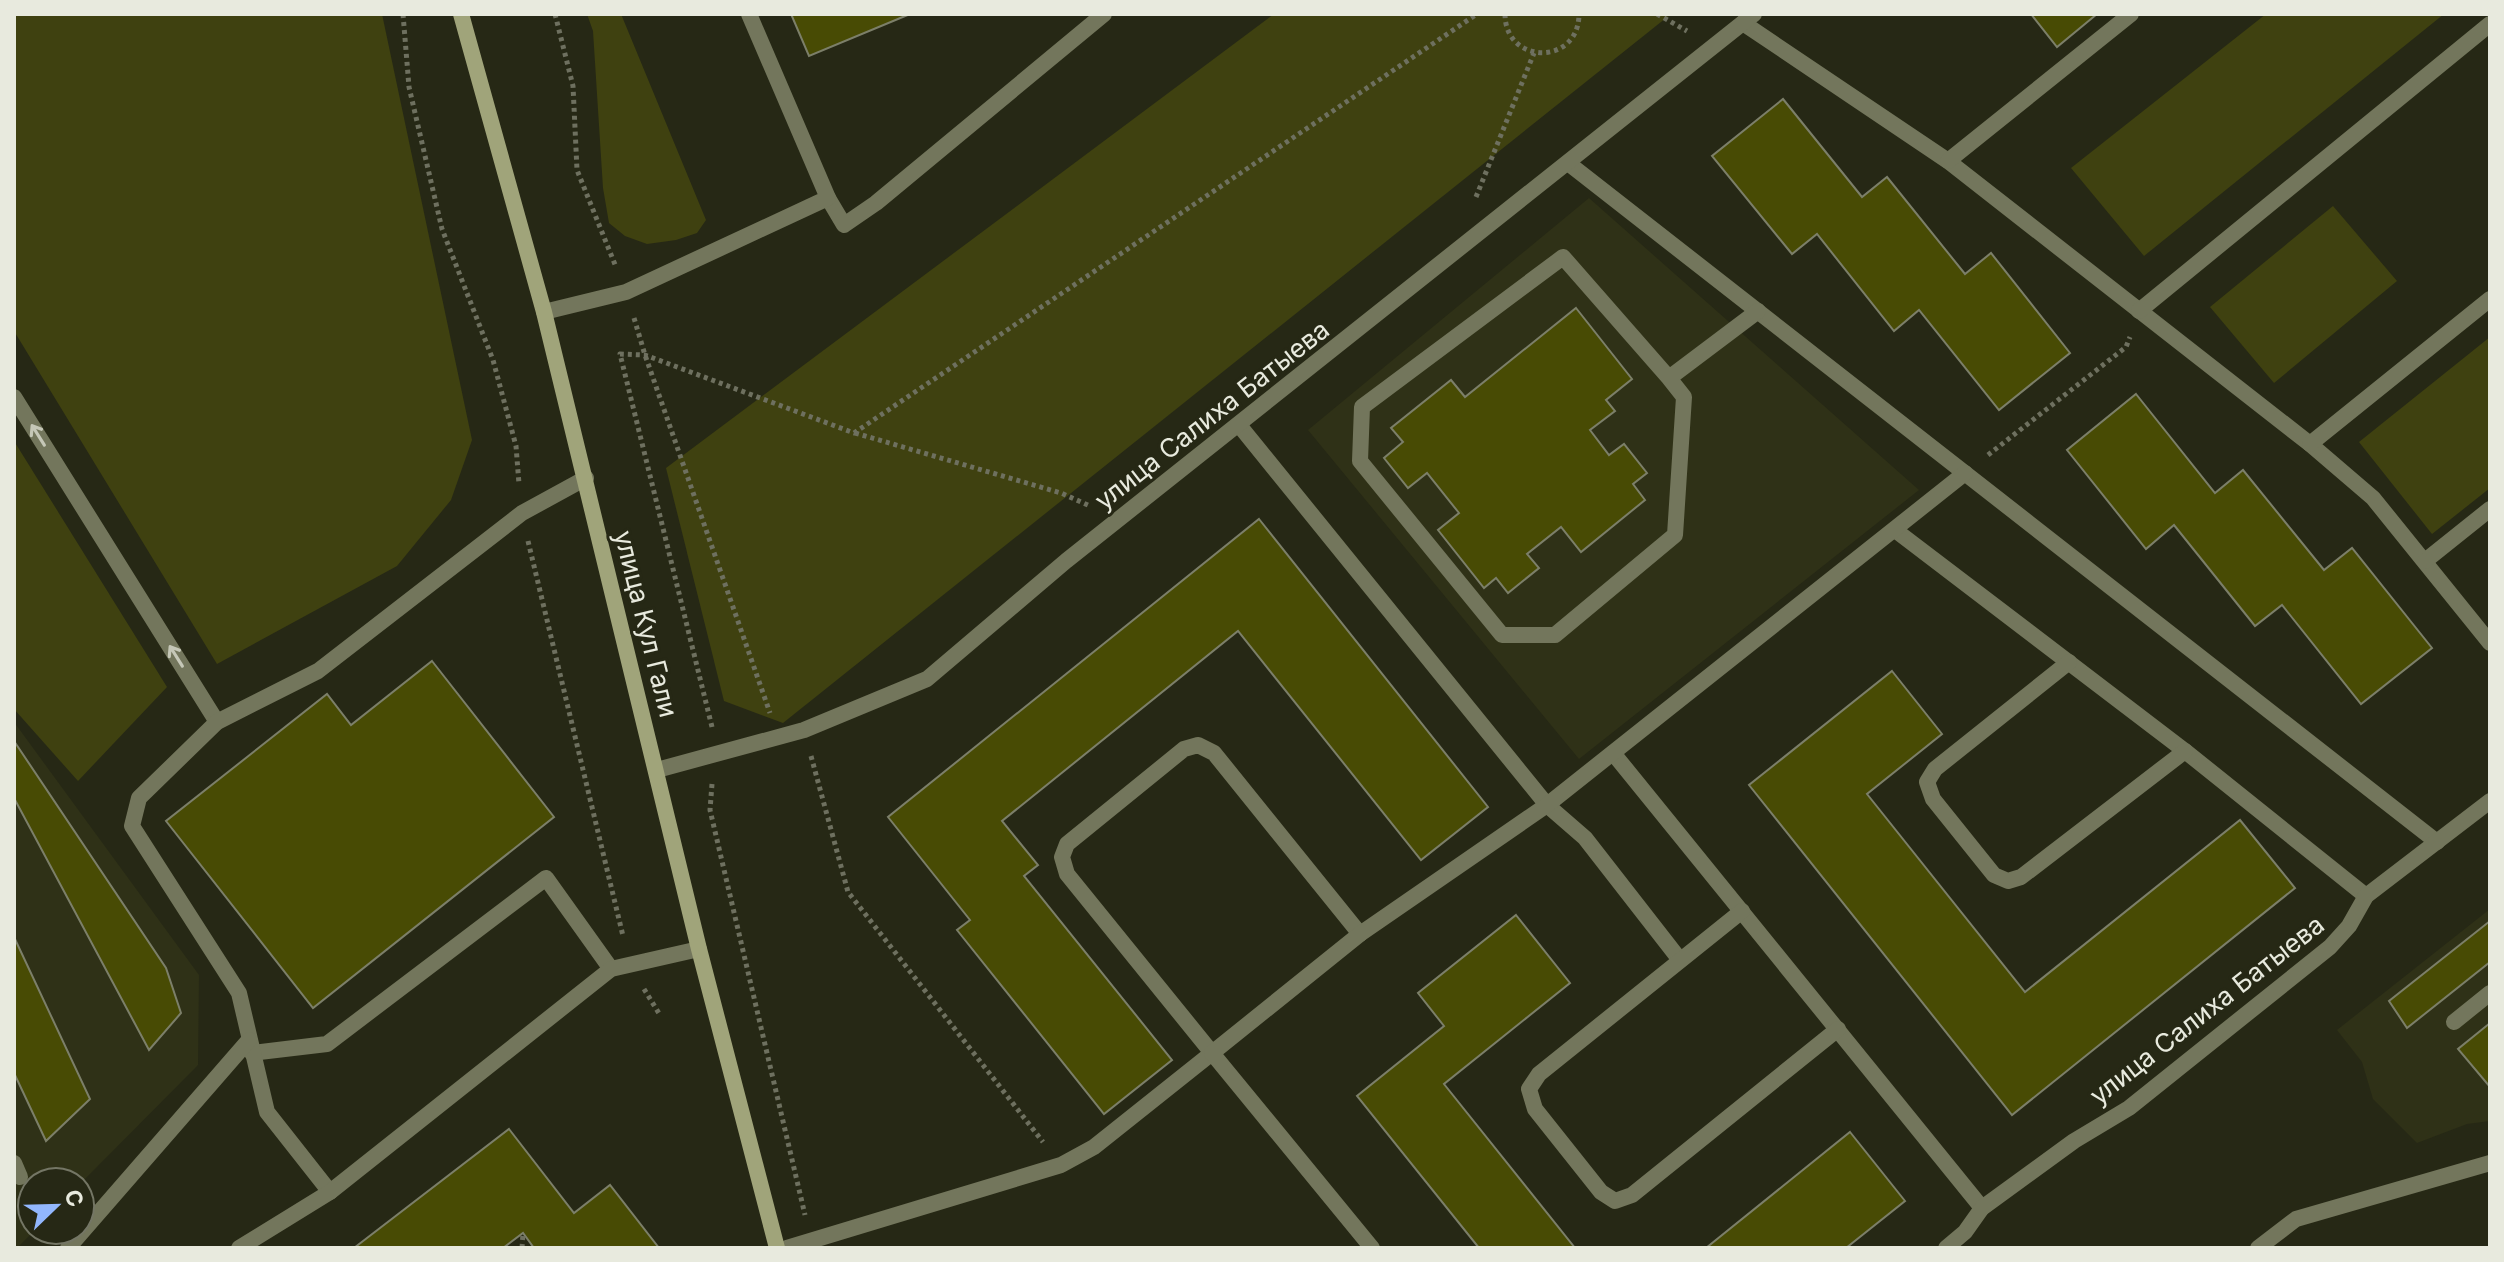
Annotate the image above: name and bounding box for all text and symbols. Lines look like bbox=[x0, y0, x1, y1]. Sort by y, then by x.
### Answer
street label: улица Салиха Батыева bbox=[1088, 314, 1335, 516]
one-way arrow bbox=[30, 425, 47, 447]
street label: улица Кул Гали bbox=[608, 527, 685, 720]
one-way arrow bbox=[167, 645, 183, 668]
street label: улица Салиха Батыева bbox=[2083, 909, 2330, 1111]
north arrow bbox=[16, 1166, 96, 1246]
text: С bbox=[59, 1186, 90, 1211]

